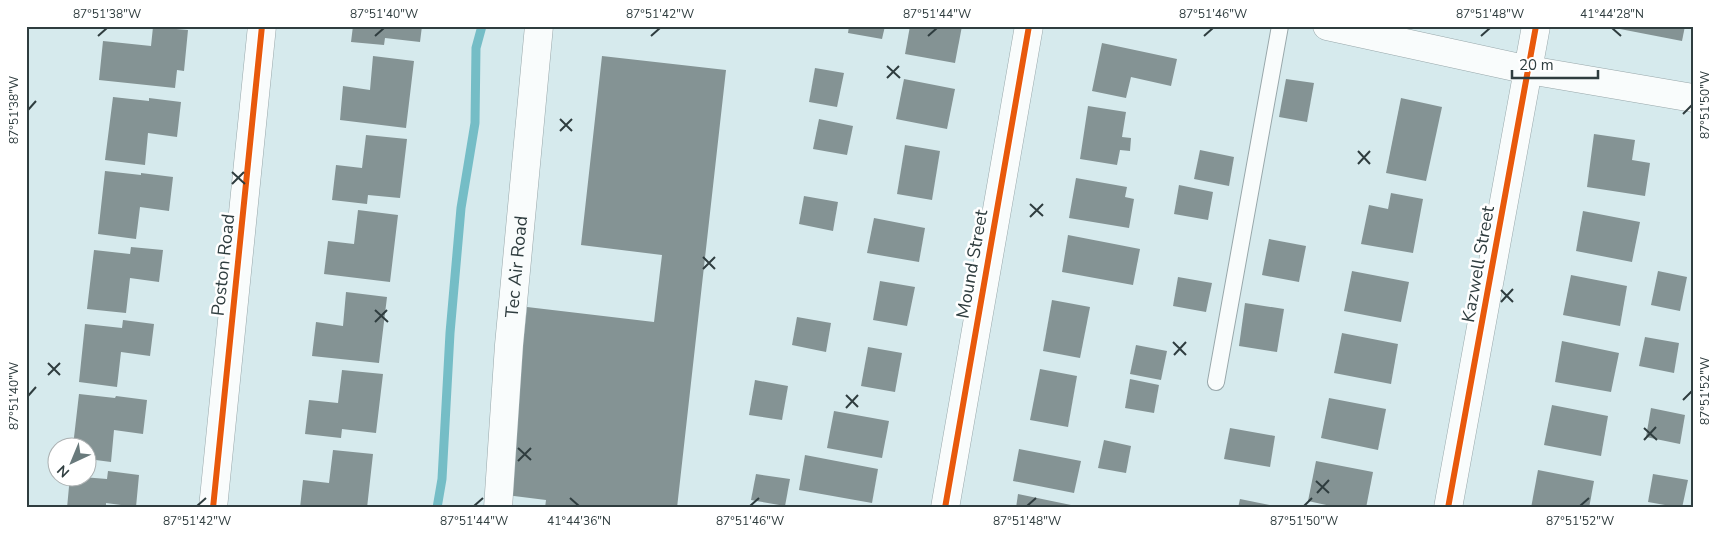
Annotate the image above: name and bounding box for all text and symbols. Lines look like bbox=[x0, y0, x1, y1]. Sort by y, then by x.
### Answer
text: 87°51'38"W bbox=[73, 6, 141, 22]
text: 87°51'40"W bbox=[350, 6, 418, 22]
text: 87°51'42"W bbox=[626, 6, 694, 22]
text: 87°51'44"W bbox=[903, 6, 971, 22]
text: 87°51'46"W bbox=[1179, 6, 1247, 22]
text: 87°51'48"W bbox=[1456, 6, 1524, 22]
text: 41°44'28"N bbox=[1580, 6, 1644, 22]
scale bar bbox=[1512, 48, 1598, 80]
text: 20 m bbox=[1519, 55, 1554, 75]
text: 87°51'50"W bbox=[1697, 71, 1713, 139]
text: 87°51'38"W bbox=[6, 76, 22, 144]
street label: Kazwell Street bbox=[1456, 203, 1500, 324]
street label: Mound Street bbox=[951, 207, 993, 320]
street label: Poston Road bbox=[206, 213, 240, 317]
street label: Tec Air Road bbox=[500, 215, 533, 319]
text: 87°51'52"W bbox=[1697, 357, 1713, 425]
text: 87°51'40"W bbox=[6, 362, 22, 430]
north arrow bbox=[48, 436, 98, 486]
text: N bbox=[53, 461, 74, 481]
text: 87°51'42"W bbox=[163, 513, 231, 529]
text: 87°51'44"W bbox=[440, 513, 508, 529]
text: 41°44'36"N bbox=[547, 513, 611, 529]
text: 87°51'46"W bbox=[716, 513, 784, 529]
text: 87°51'48"W bbox=[993, 513, 1061, 529]
text: 87°51'50"W bbox=[1270, 513, 1338, 529]
text: 87°51'52"W bbox=[1546, 513, 1614, 529]

